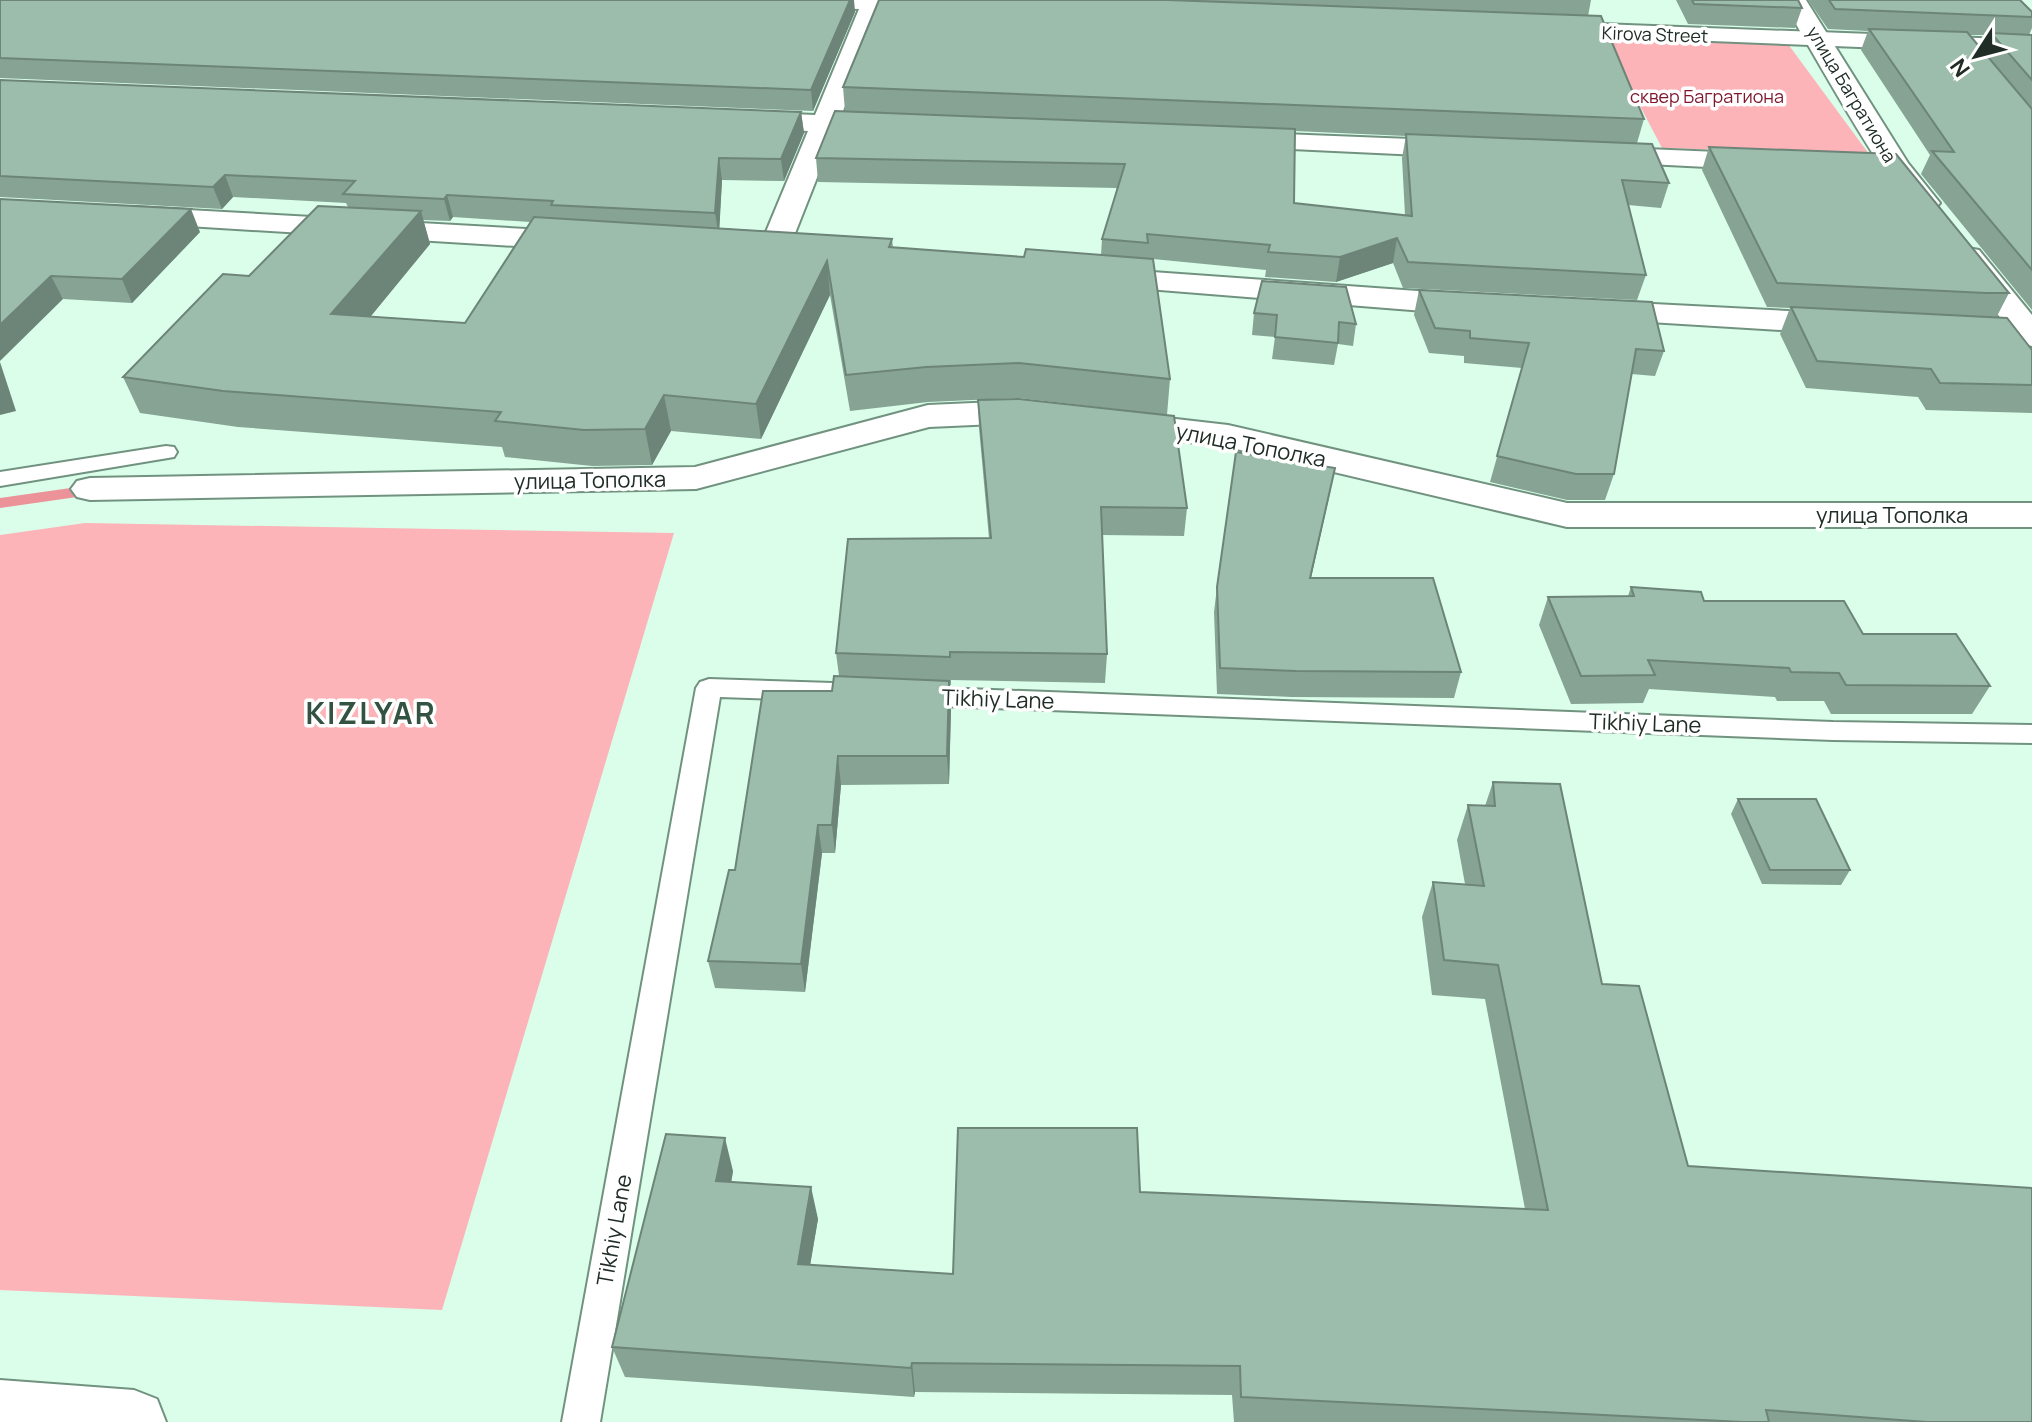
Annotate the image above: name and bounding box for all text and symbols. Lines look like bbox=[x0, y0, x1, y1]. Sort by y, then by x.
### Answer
north arrow bbox=[1936, 16, 2016, 96]
street label: Kirova Street bbox=[1601, 20, 1709, 48]
street label: улица Багратиона bbox=[1802, 21, 1902, 167]
text: N bbox=[1943, 53, 1977, 83]
park label: сквер Багратиона bbox=[1630, 84, 1784, 108]
street label: улица Тополка bbox=[1173, 416, 1329, 474]
street label: улица Тополка bbox=[514, 464, 666, 496]
street label: улица Тополка bbox=[1816, 500, 1968, 530]
street label: Tikhiy Lane bbox=[941, 682, 1055, 716]
district label: KIZLYAR bbox=[306, 692, 436, 733]
street label: Tikhiy Lane bbox=[1588, 706, 1702, 740]
street label: Tikhiy Lane bbox=[589, 1172, 639, 1288]

